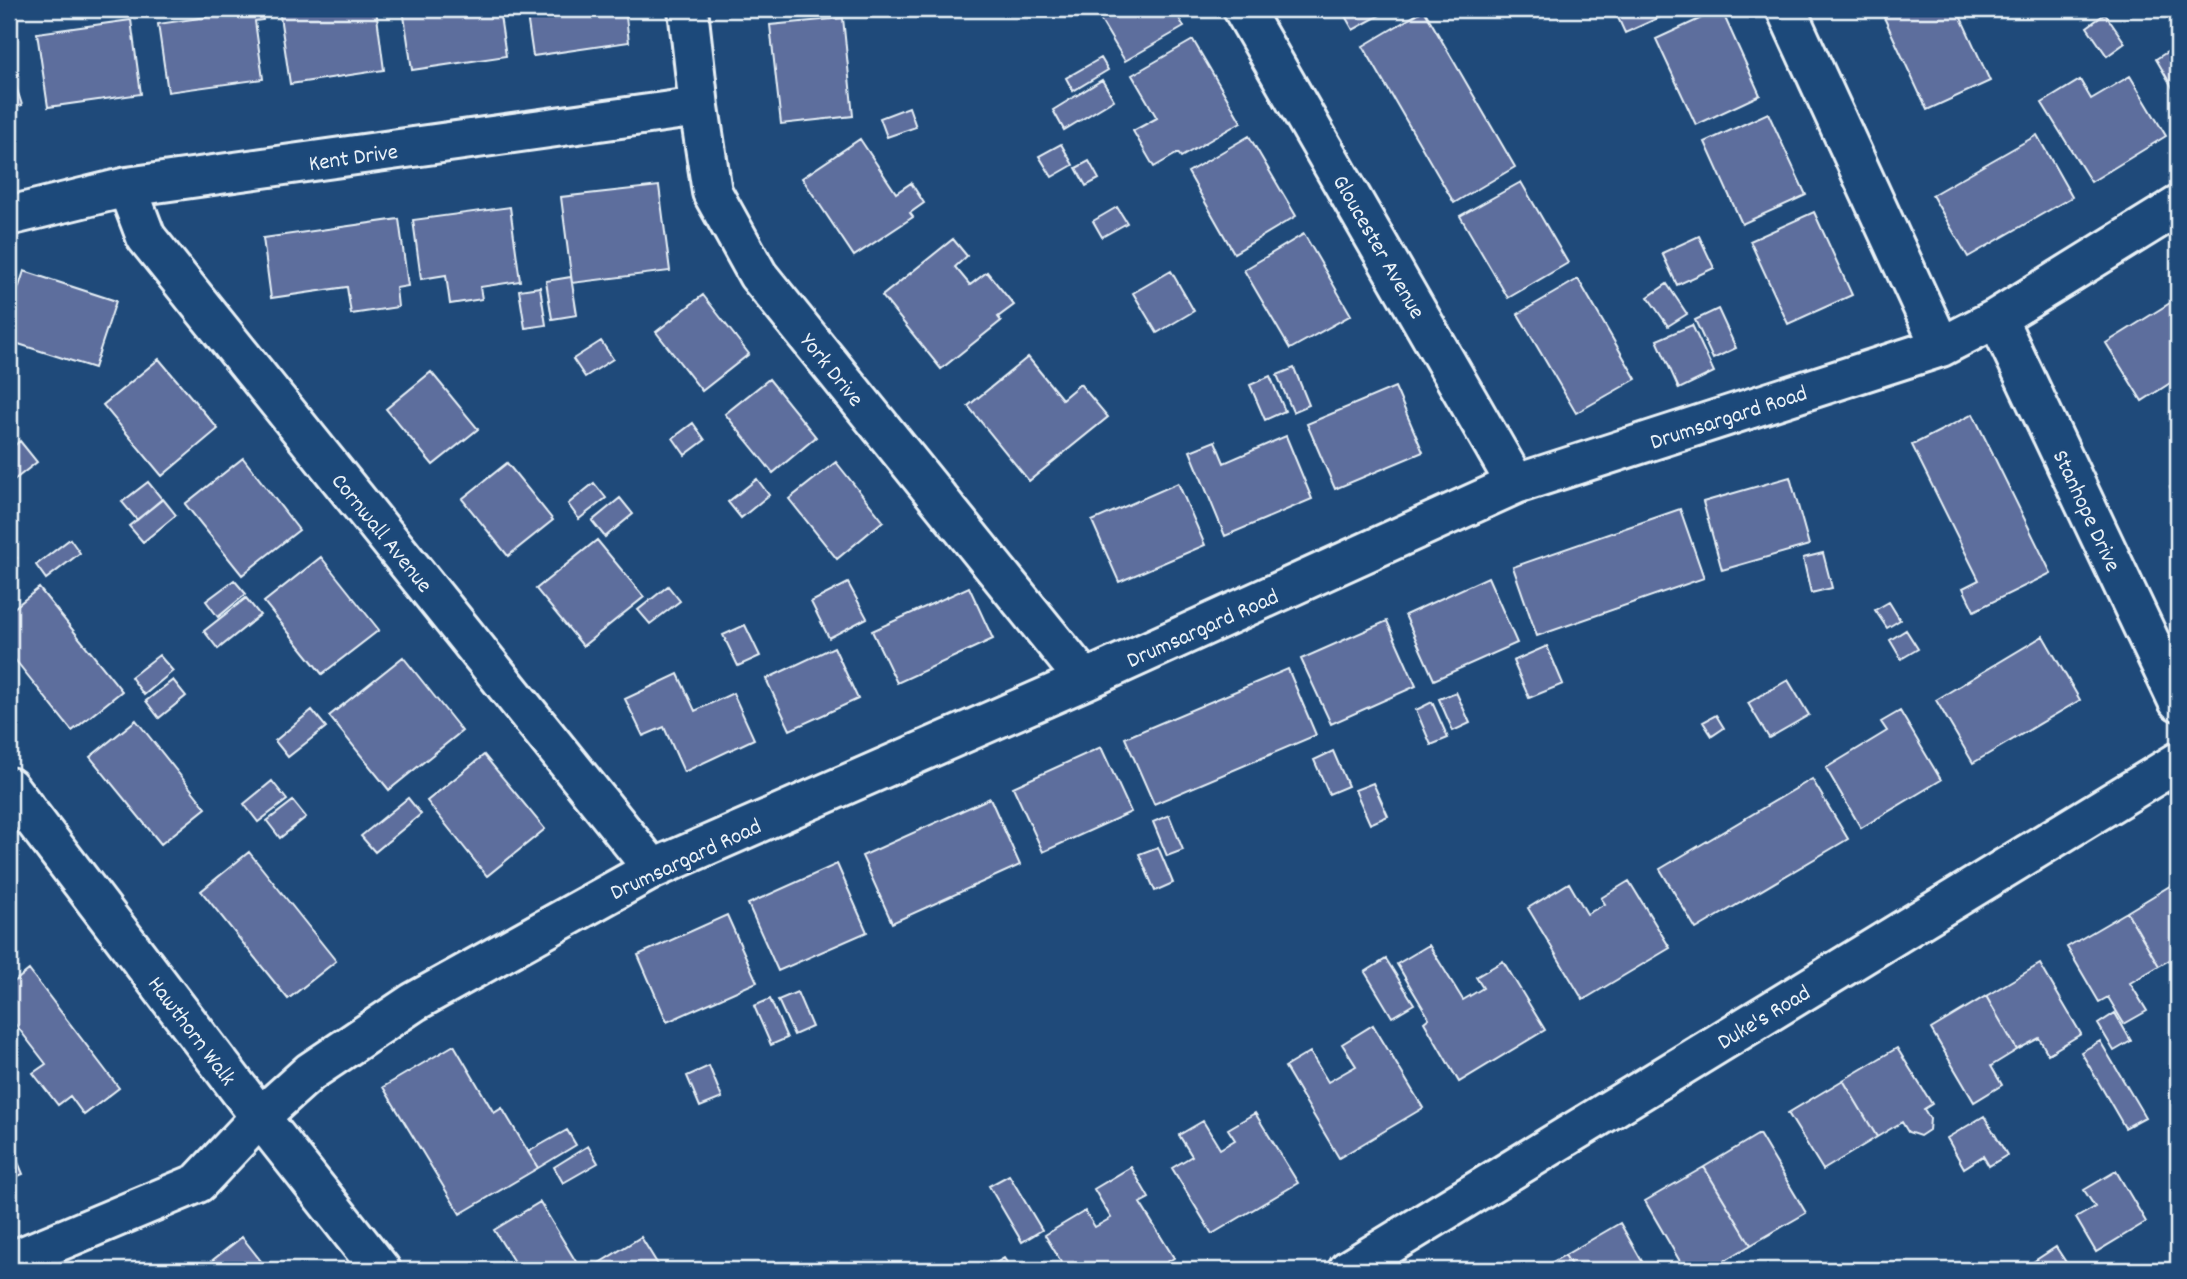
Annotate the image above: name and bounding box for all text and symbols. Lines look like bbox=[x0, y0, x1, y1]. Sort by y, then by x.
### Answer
street label: Kent Drive bbox=[307, 137, 400, 182]
street label: Gloucester Avenue bbox=[1322, 170, 1432, 326]
street label: York Drive bbox=[790, 327, 870, 415]
street label: Drumsargard Road bbox=[1646, 378, 1812, 460]
street label: Stanhope Drive bbox=[2042, 445, 2127, 578]
street label: Cornwall Avenue bbox=[322, 467, 439, 601]
street label: Drumsargard Road bbox=[1122, 582, 1285, 679]
street label: Drumsargard Road bbox=[605, 812, 768, 911]
street label: Hawthorn Walk bbox=[138, 970, 242, 1094]
street label: Duke's Road bbox=[1712, 978, 1818, 1060]

